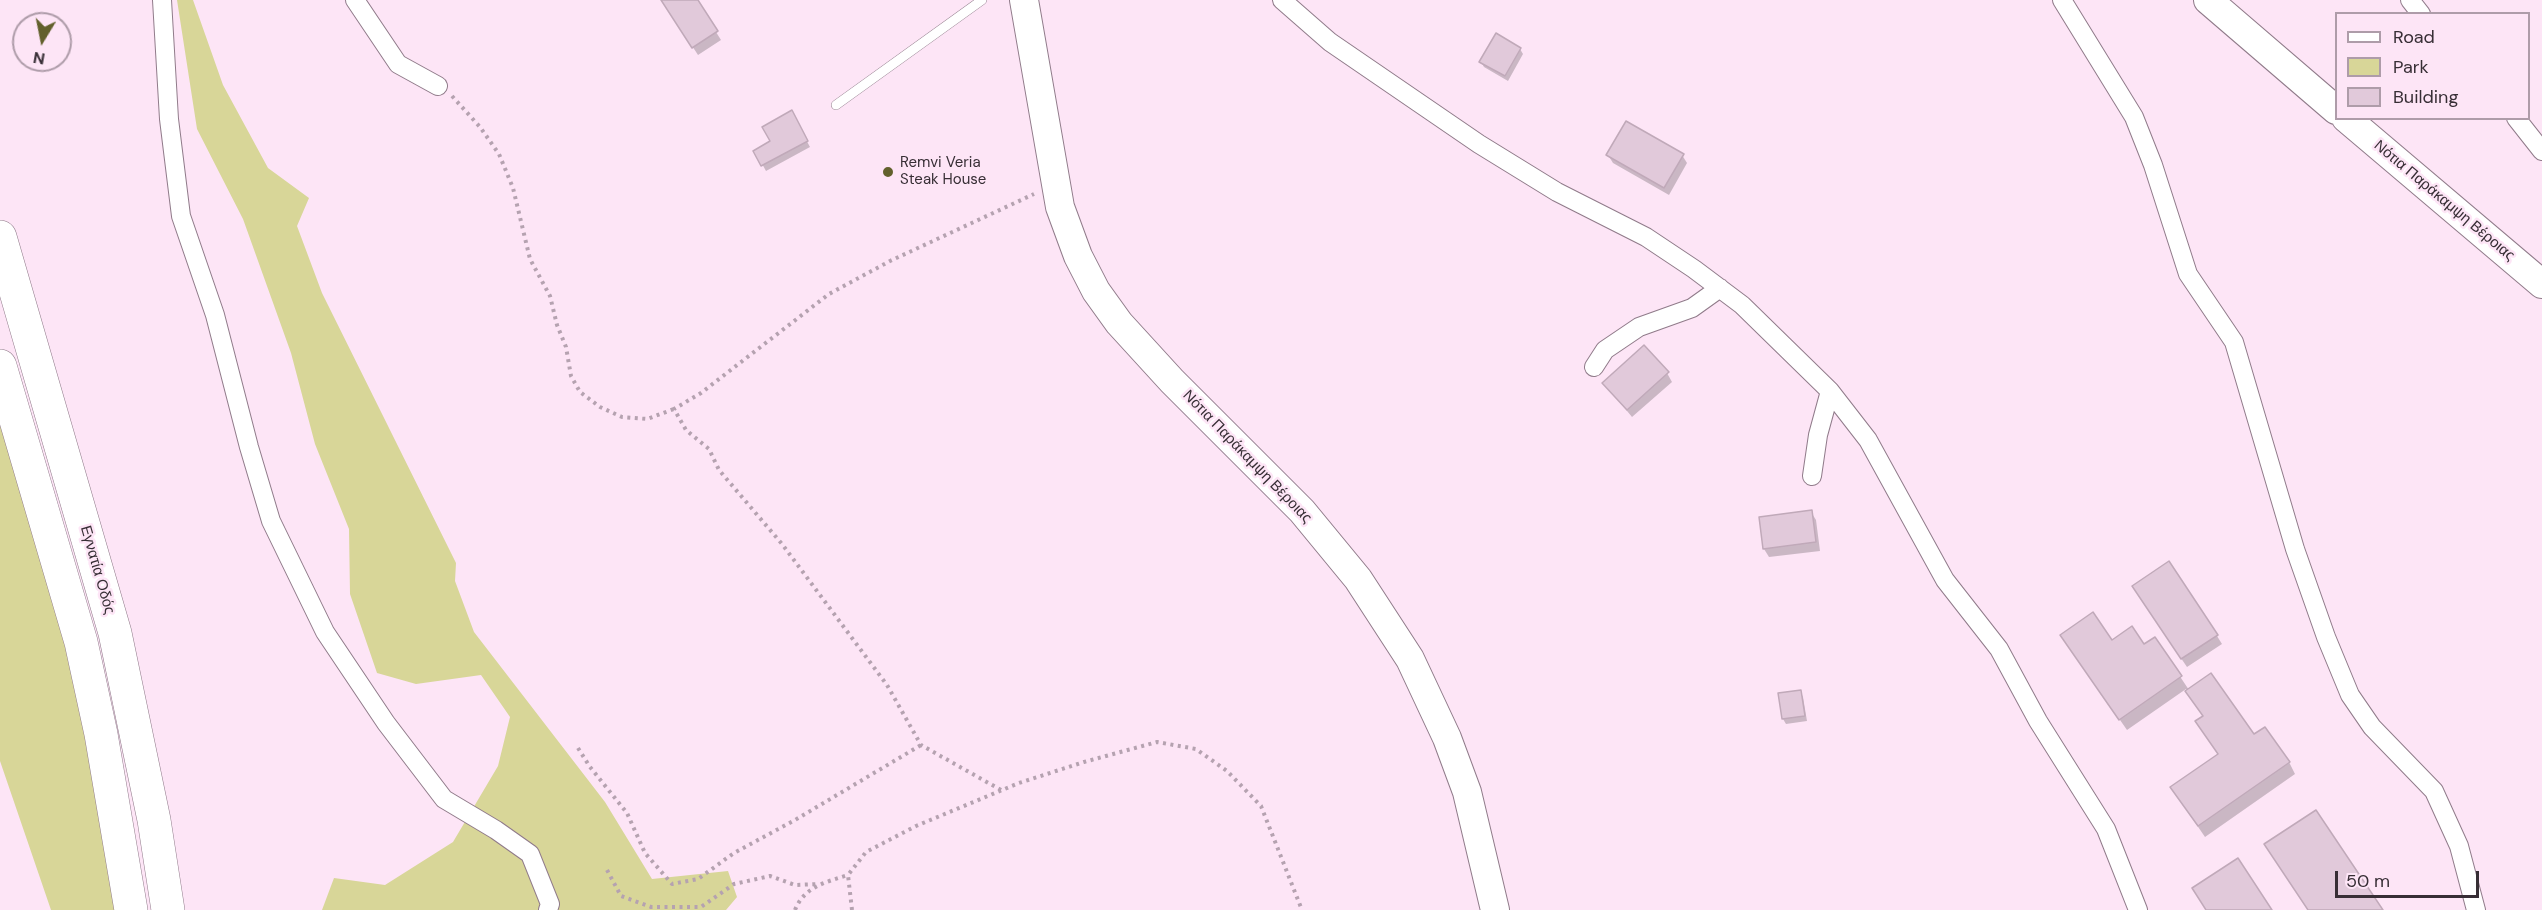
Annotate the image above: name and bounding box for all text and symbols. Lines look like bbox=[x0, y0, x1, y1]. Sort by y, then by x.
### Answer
north arrow bbox=[12, 12, 72, 72]
legend bbox=[2335, 12, 2530, 120]
text: Road bbox=[2393, 25, 2435, 49]
text: N bbox=[32, 47, 47, 70]
text: Park bbox=[2393, 55, 2429, 79]
text: Building bbox=[2393, 85, 2458, 109]
street label: Νότια Παράκαμψη Βέροιας bbox=[2370, 137, 2518, 265]
place label: Remvi Veria Steak House bbox=[900, 154, 986, 189]
marker: Remvi Veria Steak House bbox=[881, 165, 895, 179]
street label: Νότια Παράκαμψη Βέροιας bbox=[1179, 387, 1315, 527]
street label: Εγνατία Οδός bbox=[76, 524, 118, 616]
scale bar bbox=[2338, 859, 2482, 897]
text: 50 m bbox=[2346, 869, 2390, 893]

